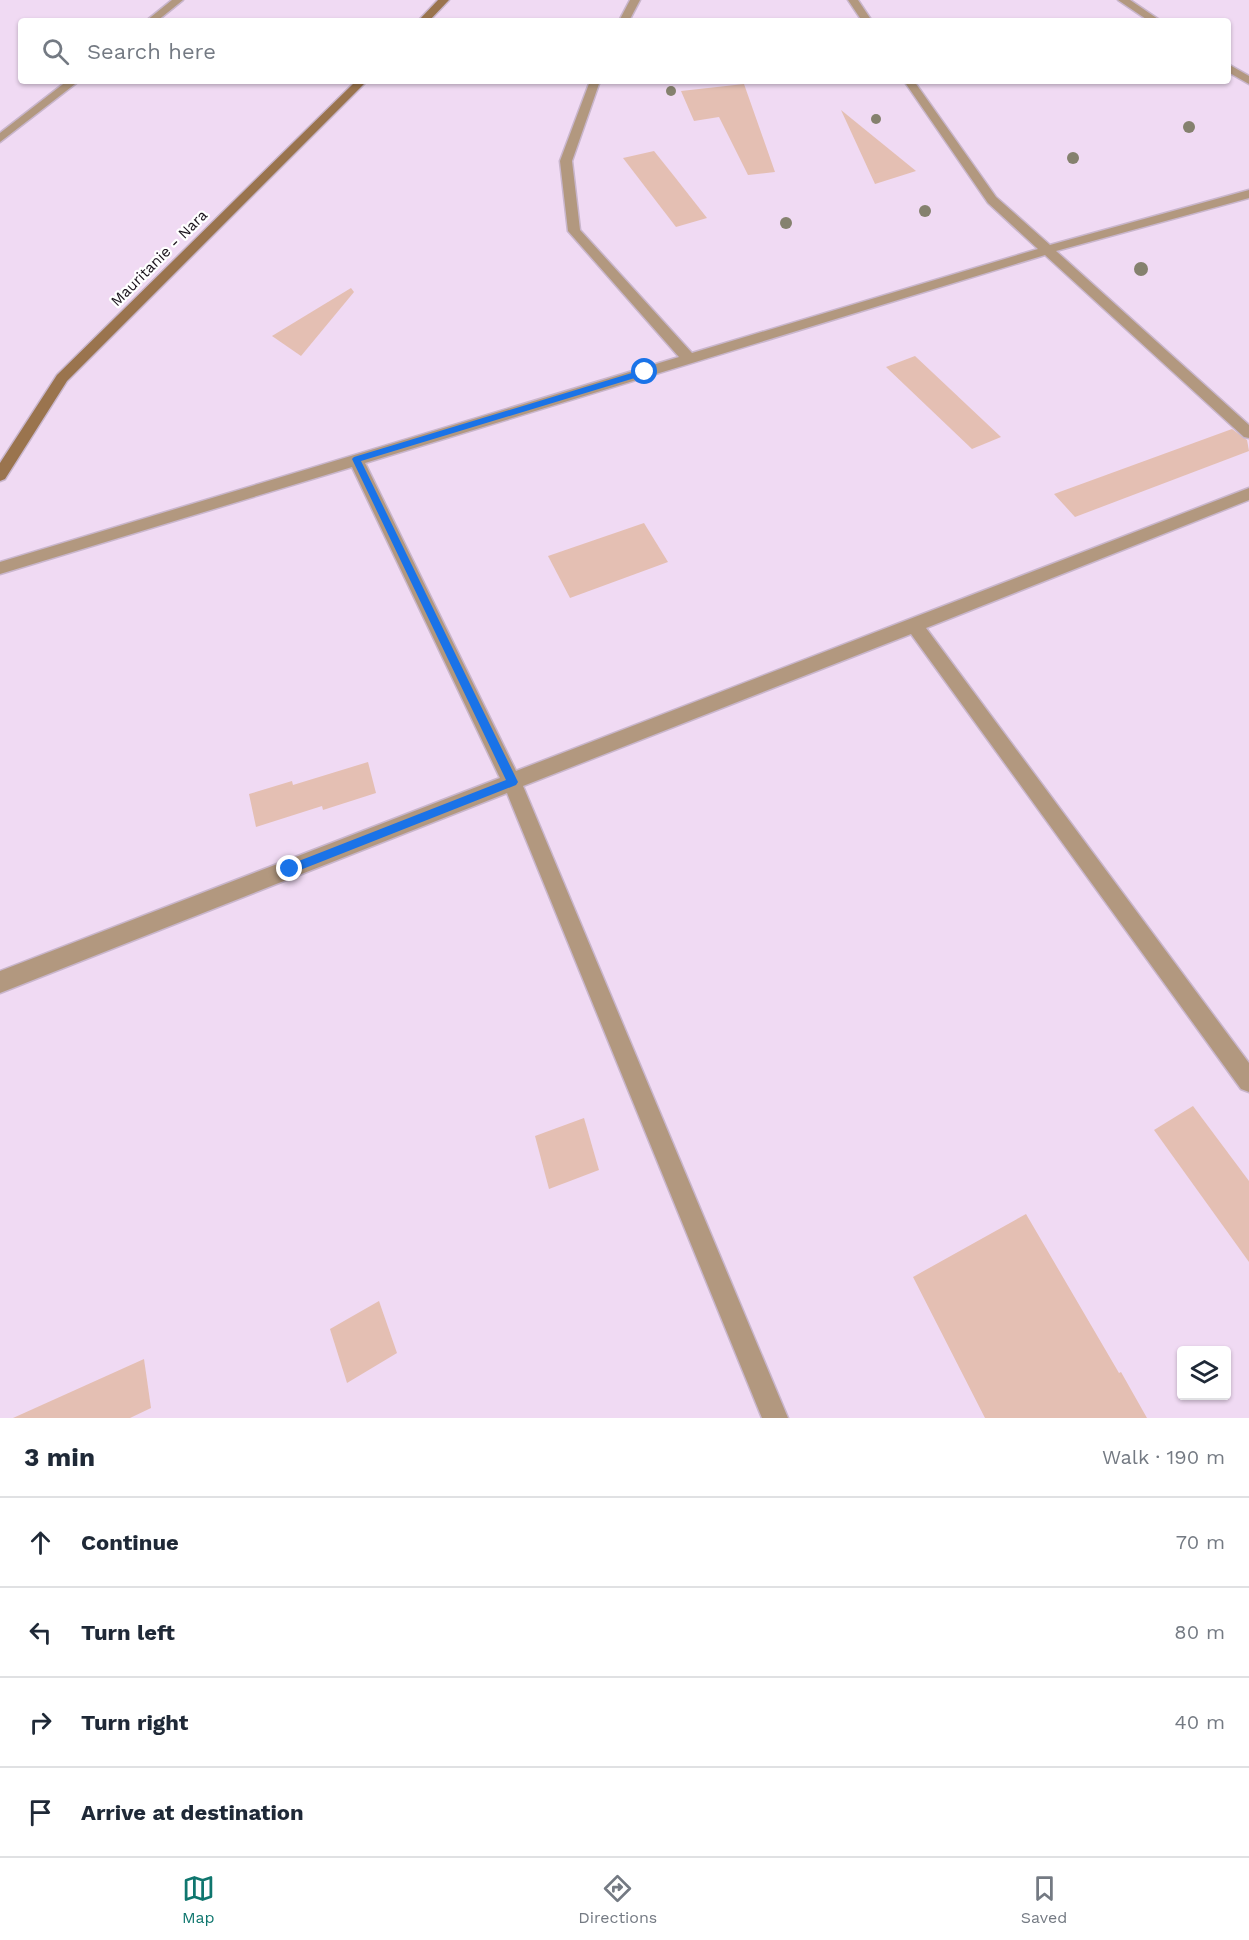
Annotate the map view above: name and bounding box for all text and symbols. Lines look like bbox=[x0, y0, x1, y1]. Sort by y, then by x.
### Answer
search box bbox=[18, 18, 1231, 84]
icon: search bbox=[39, 35, 72, 68]
text: Search here bbox=[87, 39, 216, 64]
street label: Mauritanie - Nara bbox=[107, 206, 211, 310]
route start bbox=[631, 358, 657, 384]
route end bbox=[276, 855, 302, 881]
map controls bbox=[1177, 1346, 1231, 1400]
button: layers bbox=[1177, 1346, 1231, 1400]
text: 3 min bbox=[24, 1442, 95, 1472]
text: Walk · 190 m bbox=[1102, 1445, 1225, 1469]
icon: ahead bbox=[24, 1526, 57, 1559]
text: Continue bbox=[81, 1530, 179, 1555]
text: 70 m bbox=[1176, 1530, 1225, 1554]
icon: left bbox=[24, 1616, 57, 1649]
text: Turn left bbox=[81, 1620, 175, 1645]
text: 80 m bbox=[1174, 1620, 1225, 1644]
icon: right bbox=[24, 1706, 57, 1739]
text: Turn right bbox=[81, 1710, 188, 1735]
text: 40 m bbox=[1174, 1710, 1225, 1734]
icon: arrive bbox=[24, 1796, 57, 1829]
text: Arrive at destination bbox=[81, 1800, 304, 1825]
tab: Map bbox=[182, 1872, 215, 1927]
tab: Directions bbox=[578, 1872, 657, 1927]
tab: Saved bbox=[1021, 1872, 1067, 1927]

